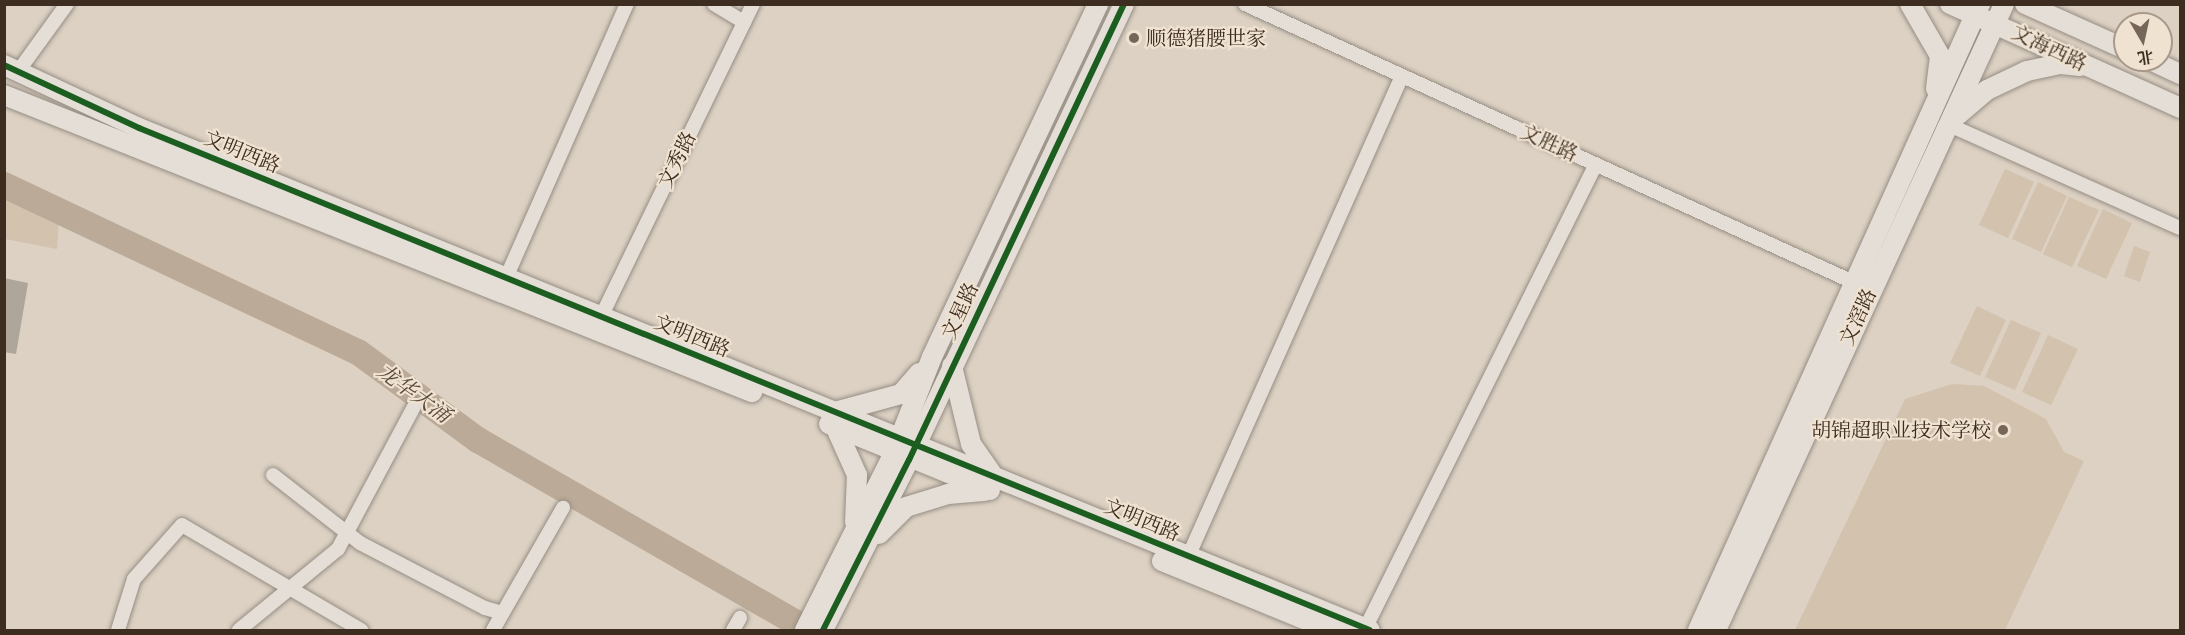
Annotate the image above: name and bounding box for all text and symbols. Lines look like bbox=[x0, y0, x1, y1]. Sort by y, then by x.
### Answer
north arrow bbox=[2113, 12, 2173, 72]
street label: 文海西路 bbox=[2008, 20, 2090, 76]
place label: 顺德猪腰世家 bbox=[1146, 26, 1266, 50]
marker: 顺德猪腰世家 bbox=[1127, 31, 1141, 45]
text: 北 bbox=[2136, 47, 2155, 69]
street label: 文胜路 bbox=[1517, 120, 1581, 166]
street label: 文明西路 bbox=[200, 126, 284, 178]
street label: 文秀路 bbox=[653, 128, 701, 192]
street label: 文星路 bbox=[936, 279, 984, 343]
street label: 文滘路 bbox=[1834, 285, 1882, 349]
street label: 文明西路 bbox=[650, 310, 734, 362]
water label: 龙华大涌 bbox=[373, 358, 455, 428]
place label: 胡锦超职业技术学校 bbox=[1811, 418, 1991, 442]
marker: 胡锦超职业技术学校 bbox=[1996, 423, 2010, 437]
street label: 文明西路 bbox=[1100, 494, 1184, 546]

